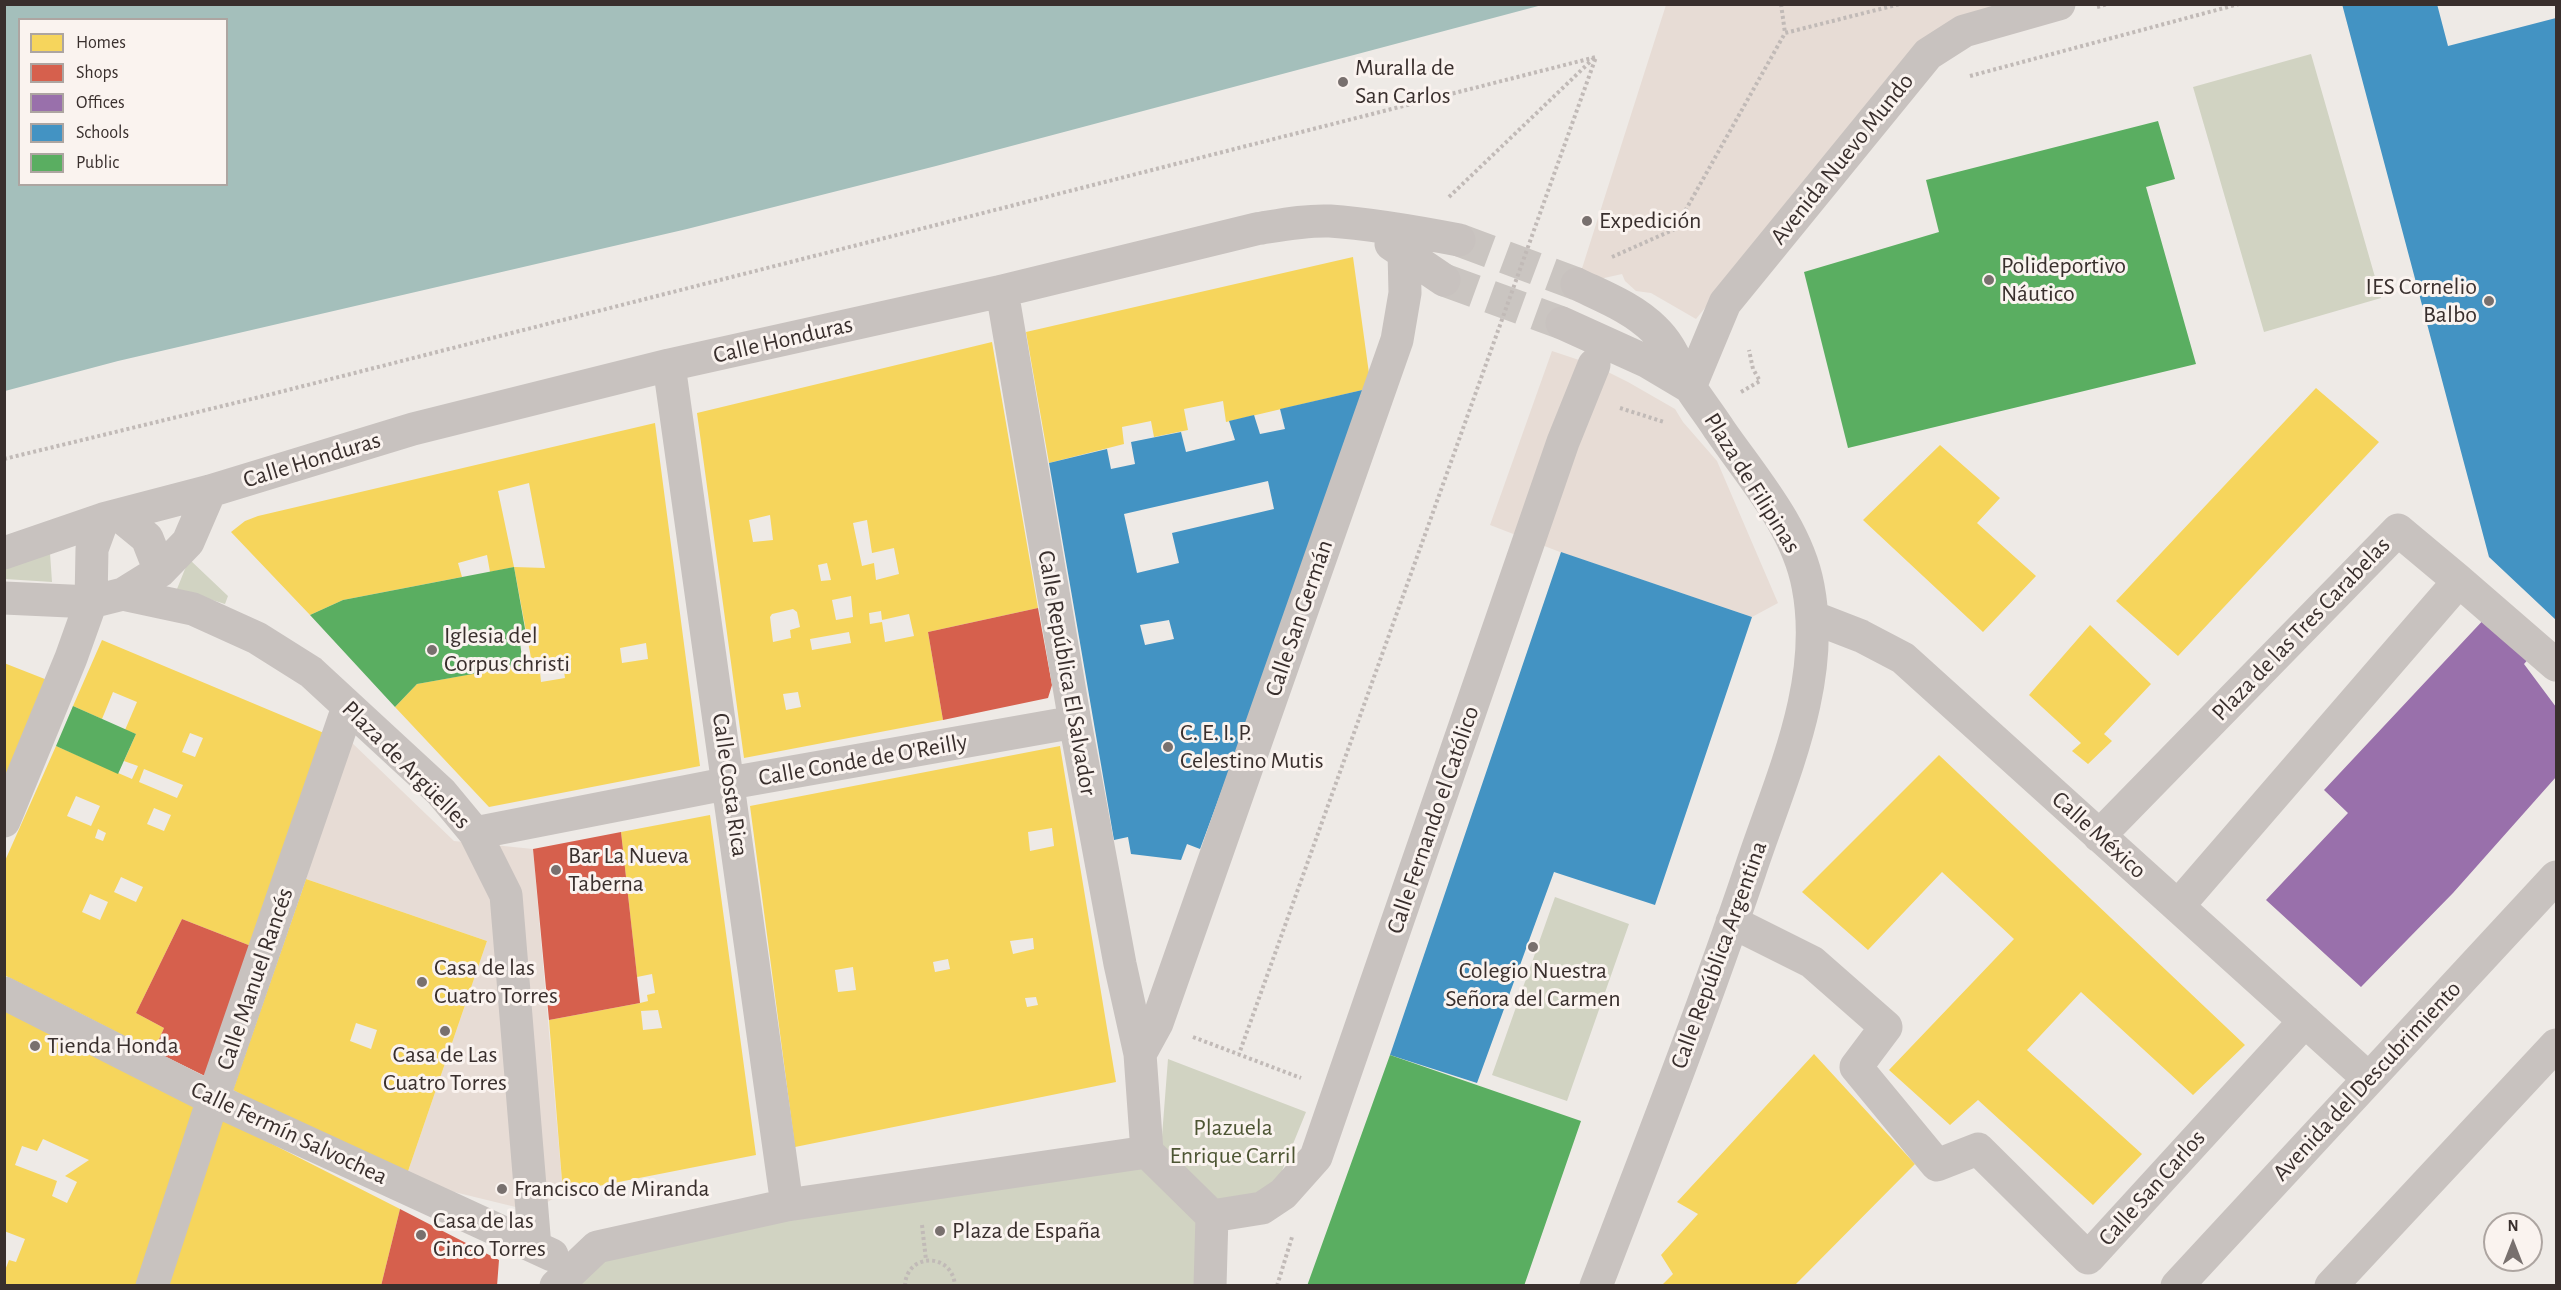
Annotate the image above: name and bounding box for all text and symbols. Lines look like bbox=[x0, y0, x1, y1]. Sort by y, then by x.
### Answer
legend bbox=[18, 18, 228, 186]
text: Homes bbox=[76, 34, 126, 52]
place label: Muralla de San Carlos bbox=[1355, 54, 1454, 110]
text: Shops bbox=[76, 64, 118, 82]
street label: Avenida Nuevo Mundo bbox=[1764, 68, 1920, 250]
marker: Muralla de San Carlos bbox=[1336, 75, 1350, 89]
text: Offices bbox=[76, 94, 125, 112]
text: Schools bbox=[76, 124, 129, 142]
text: Public bbox=[76, 154, 119, 172]
place label: Expedición bbox=[1599, 207, 1702, 235]
marker: Expedición bbox=[1580, 214, 1594, 228]
place label: Polideportivo Náutico bbox=[2001, 252, 2126, 308]
marker: Polideportivo Náutico bbox=[1982, 273, 1996, 287]
place label: IES Cornelio Balbo bbox=[2365, 273, 2477, 329]
marker: IES Cornelio Balbo bbox=[2482, 294, 2496, 308]
street label: Calle Honduras bbox=[710, 310, 856, 370]
street label: Plaza de Filipinas bbox=[1697, 407, 1807, 559]
street label: Calle Honduras bbox=[240, 425, 384, 495]
street label: Plaza de las Tres Carabelas bbox=[2206, 531, 2396, 727]
street label: Calle San Germán bbox=[1259, 536, 1339, 700]
street label: Calle República El Salvador bbox=[1031, 548, 1103, 798]
place label: Iglesia del Corpus christi bbox=[444, 622, 570, 678]
marker: Iglesia del Corpus christi bbox=[425, 643, 439, 657]
street label: Plaza de Argüelles bbox=[336, 695, 476, 835]
street label: Calle Fernando el Católico bbox=[1380, 702, 1486, 938]
street label: Calle Costa Rica bbox=[706, 711, 754, 859]
place label: C. E. I. P. Celestino Mutis bbox=[1180, 719, 1324, 775]
street label: Calle Conde de O'Reilly bbox=[756, 727, 970, 793]
marker: C. E. I. P. Celestino Mutis bbox=[1161, 740, 1175, 754]
street label: Calle México bbox=[2046, 785, 2152, 885]
street label: Calle República Argentina bbox=[1664, 837, 1774, 1073]
place label: Bar La Nueva Taberna bbox=[568, 842, 689, 898]
marker: Bar La Nueva Taberna bbox=[549, 863, 563, 877]
street label: Calle Manuel Rancés bbox=[210, 884, 300, 1074]
marker: Colegio Nuestra Señora del Carmen bbox=[1526, 940, 1540, 954]
place label: Casa de las Cuatro Torres bbox=[434, 954, 558, 1010]
place label: Colegio Nuestra Señora del Carmen bbox=[1445, 957, 1621, 1013]
marker: Casa de las Cuatro Torres bbox=[415, 975, 429, 989]
street label: Avenida del Descubrimiento bbox=[2267, 975, 2467, 1187]
marker: Casa de Las Cuatro Torres bbox=[438, 1024, 452, 1038]
place label: Tienda Honda bbox=[47, 1032, 179, 1060]
marker: Tienda Honda bbox=[28, 1039, 42, 1053]
place label: Casa de Las Cuatro Torres bbox=[383, 1041, 507, 1097]
street label: Calle Fermín Salvochea bbox=[186, 1075, 392, 1191]
park label: Plazuela Enrique Carril bbox=[1169, 1114, 1297, 1170]
street label: Calle San Carlos bbox=[2092, 1124, 2212, 1252]
place label: Francisco de Miranda bbox=[514, 1175, 710, 1203]
marker: Francisco de Miranda bbox=[495, 1182, 509, 1196]
place label: Casa de las Cinco Torres bbox=[433, 1207, 546, 1263]
north arrow bbox=[2483, 1212, 2543, 1272]
place label: Plaza de España bbox=[952, 1217, 1101, 1245]
text: N bbox=[2507, 1218, 2519, 1234]
marker: Plaza de España bbox=[933, 1224, 947, 1238]
marker: Casa de las Cinco Torres bbox=[414, 1228, 428, 1242]

